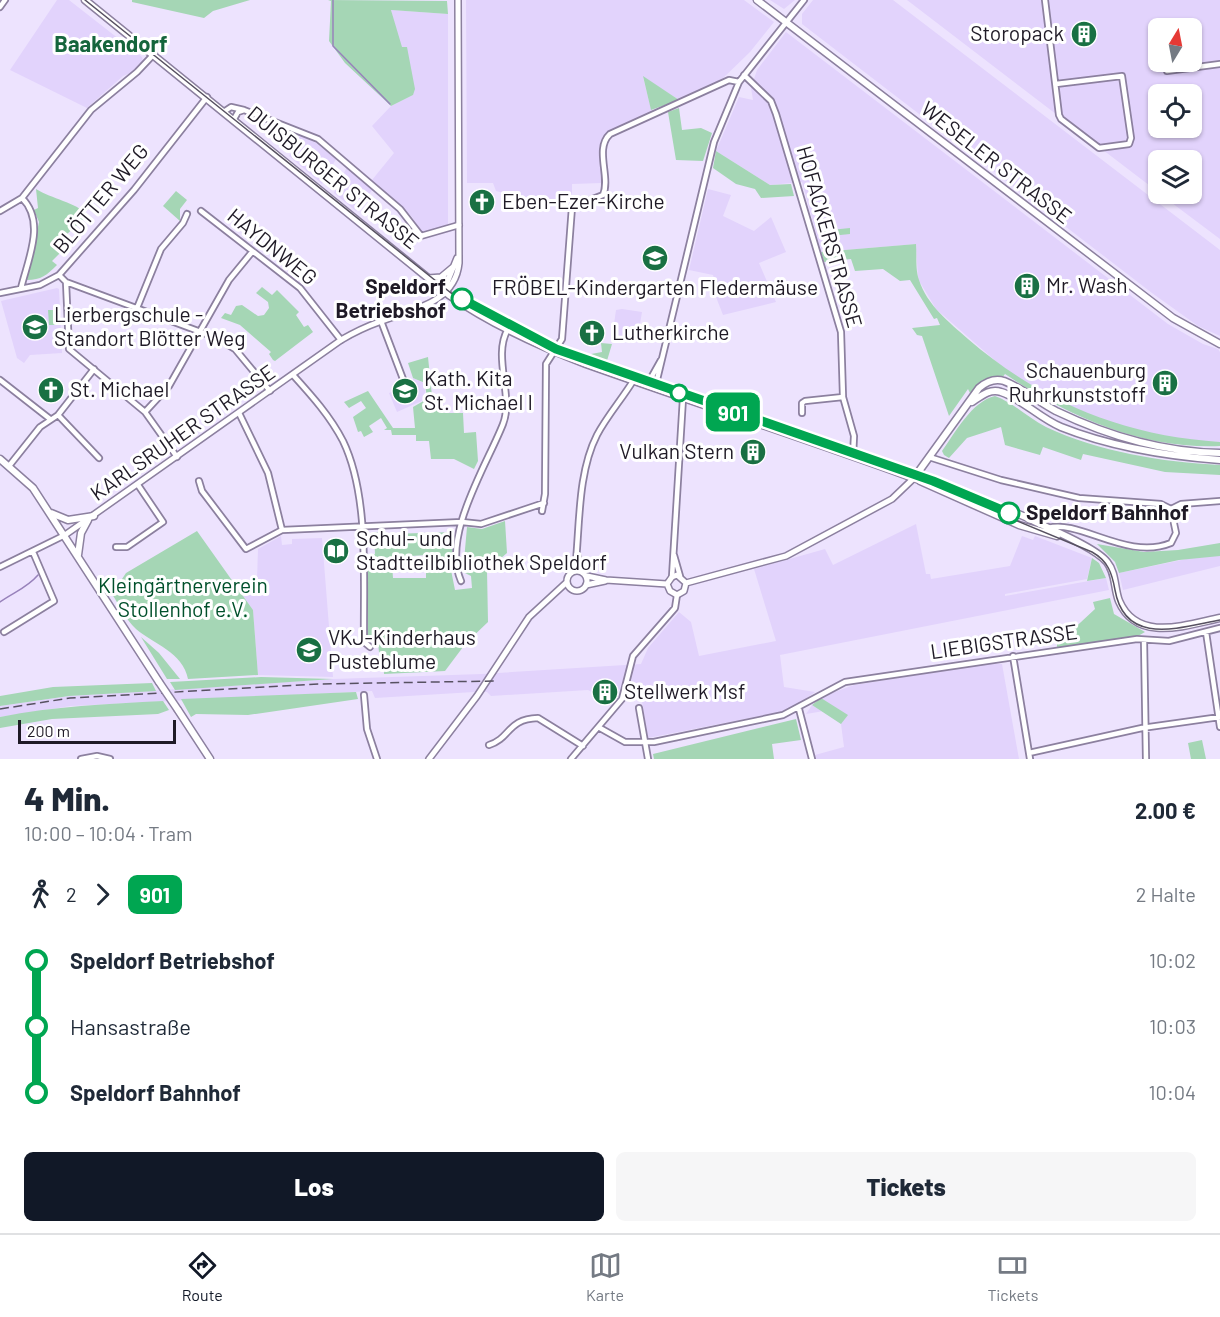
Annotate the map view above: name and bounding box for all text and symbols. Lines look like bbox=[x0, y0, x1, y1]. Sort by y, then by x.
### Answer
north arrow bbox=[1148, 18, 1202, 72]
map controls bbox=[1148, 18, 1202, 204]
building icon: Storopack bbox=[1069, 19, 1099, 49]
place label: Storopack bbox=[970, 20, 1064, 45]
district label: Baakendorf bbox=[54, 30, 168, 56]
button: locate bbox=[1148, 84, 1202, 138]
street label: WESELER STRASSE bbox=[917, 95, 1077, 228]
street label: DUISBURGER STRASSE bbox=[243, 100, 425, 254]
street label: BLÖTTER WEG bbox=[47, 138, 153, 258]
street label: HOFACKERSTRASSE bbox=[793, 143, 868, 330]
button: layers bbox=[1148, 150, 1202, 204]
church icon: Eben-Ezer-Kirche bbox=[467, 187, 497, 217]
place label: Eben-Ezer-Kirche bbox=[502, 188, 665, 213]
street label: HAYDNWEG bbox=[223, 202, 323, 289]
school or university icon: FRÖBEL-Kindergarten Fledermäuse bbox=[640, 243, 670, 273]
building icon: Mr. Wash bbox=[1012, 271, 1042, 301]
place label: Mr. Wash bbox=[1046, 272, 1128, 297]
place label: Speldorf Betriebshof bbox=[336, 273, 446, 322]
place label: FRÖBEL-Kindergarten Fledermäuse bbox=[492, 274, 818, 299]
marker: Speldorf Betriebshof bbox=[451, 288, 473, 310]
place label: Lierbergschule - Standort Blötter Weg bbox=[54, 301, 245, 350]
school or university icon: Lierbergschule - Standort Blötter Weg bbox=[20, 312, 50, 342]
church icon: Lutherkirche bbox=[577, 318, 607, 348]
place label: Lutherkirche bbox=[612, 319, 730, 344]
place label: Schauenburg Ruhrkunststoff bbox=[1008, 357, 1146, 406]
street label: KARLSRUHER STRASSE bbox=[85, 359, 279, 505]
place label: Kath. Kita St. Michael I bbox=[424, 365, 533, 414]
building icon: Schauenburg Ruhrkunststoff bbox=[1150, 368, 1180, 398]
church icon: St. Michael bbox=[36, 375, 66, 405]
place label: St. Michael bbox=[70, 376, 169, 401]
school or university icon: Kath. Kita St. Michael I bbox=[390, 376, 420, 406]
unlabelled marker bbox=[670, 384, 688, 402]
line badge: 901 bbox=[698, 392, 768, 432]
text: 901 bbox=[718, 400, 748, 425]
building icon: Vulkan Stern bbox=[738, 437, 768, 467]
place label: Vulkan Stern bbox=[619, 438, 734, 463]
place label: Speldorf Bahnhof bbox=[1026, 499, 1189, 524]
marker: Speldorf Bahnhof bbox=[998, 502, 1020, 524]
place label: Schul- und Stadtteilbibliothek Speldorf bbox=[356, 525, 607, 574]
library icon: Schul- und Stadtteilbibliothek Speldorf bbox=[321, 536, 351, 566]
park label: Kleingärtnerverein Stollenhof e.V. bbox=[98, 572, 268, 621]
street label: LIEBIGSTRASSE bbox=[929, 618, 1079, 663]
place label: VKJ-Kinderhaus Pusteblume bbox=[328, 624, 476, 673]
school or university icon: VKJ-Kinderhaus Pusteblume bbox=[294, 635, 324, 665]
building icon: Stellwerk Msf bbox=[590, 677, 620, 707]
place label: Stellwerk Msf bbox=[624, 678, 745, 703]
scale bar bbox=[18, 717, 176, 744]
text: 200 m bbox=[27, 721, 70, 740]
text: 4 Min. bbox=[24, 778, 110, 818]
text: 2.00 € bbox=[1135, 797, 1196, 823]
text: 10:00 – 10:04 · Tram bbox=[24, 821, 193, 845]
icon: walk bbox=[24, 878, 57, 911]
icon: forward bbox=[86, 878, 119, 911]
text: 2 bbox=[66, 882, 77, 906]
text: 901 bbox=[140, 882, 170, 907]
text: 2 Halte bbox=[1136, 882, 1196, 906]
text: Speldorf Betriebshof bbox=[70, 947, 275, 973]
text: 10:02 bbox=[1149, 948, 1196, 972]
text: Hansastraße bbox=[70, 1013, 191, 1039]
text: 10:03 bbox=[1149, 1014, 1196, 1038]
text: Speldorf Bahnhof bbox=[70, 1079, 241, 1105]
text: 10:04 bbox=[1149, 1080, 1196, 1104]
button: Los bbox=[24, 1152, 604, 1221]
button: Tickets bbox=[616, 1152, 1196, 1221]
tab: Route bbox=[182, 1249, 223, 1304]
tab: Karte bbox=[586, 1249, 624, 1304]
tab: Tickets bbox=[987, 1249, 1038, 1304]

